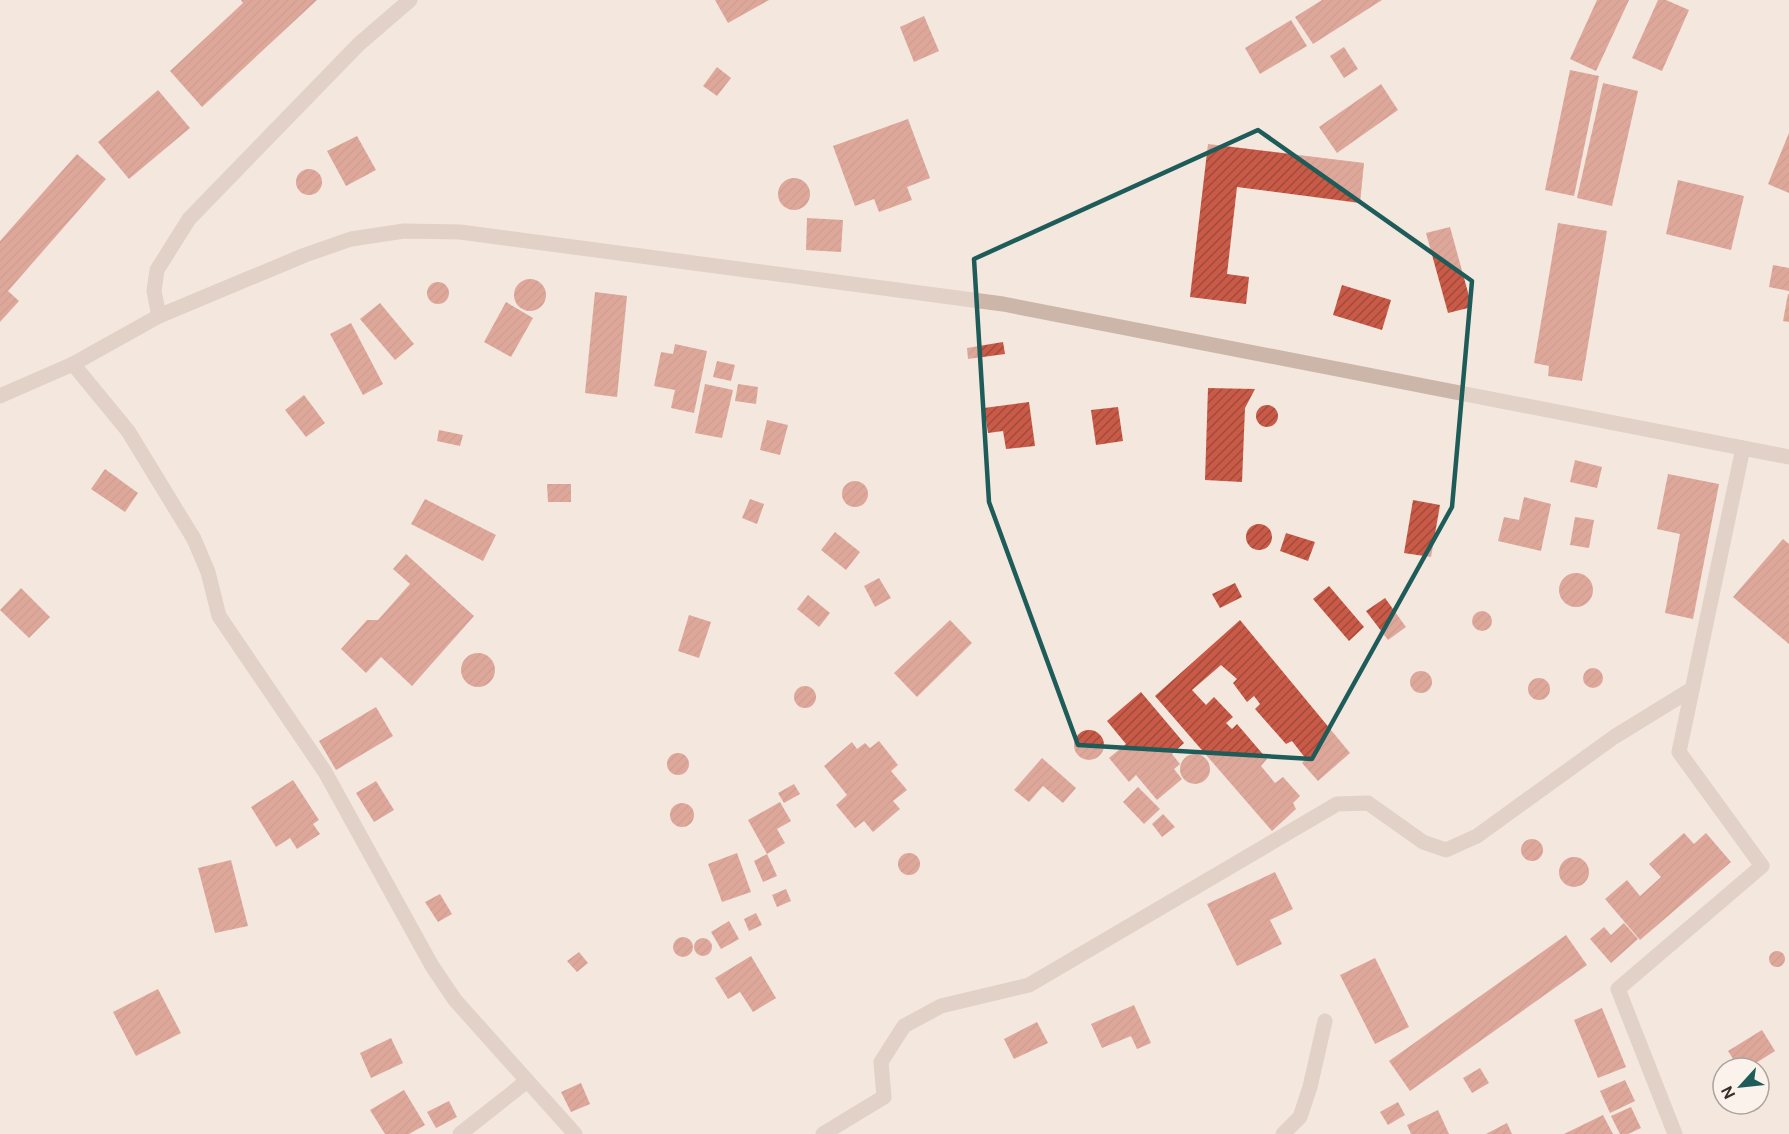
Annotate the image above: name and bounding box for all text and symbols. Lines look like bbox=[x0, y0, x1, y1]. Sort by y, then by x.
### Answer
north arrow bbox=[1711, 1056, 1771, 1116]
text: N bbox=[1716, 1083, 1740, 1103]

